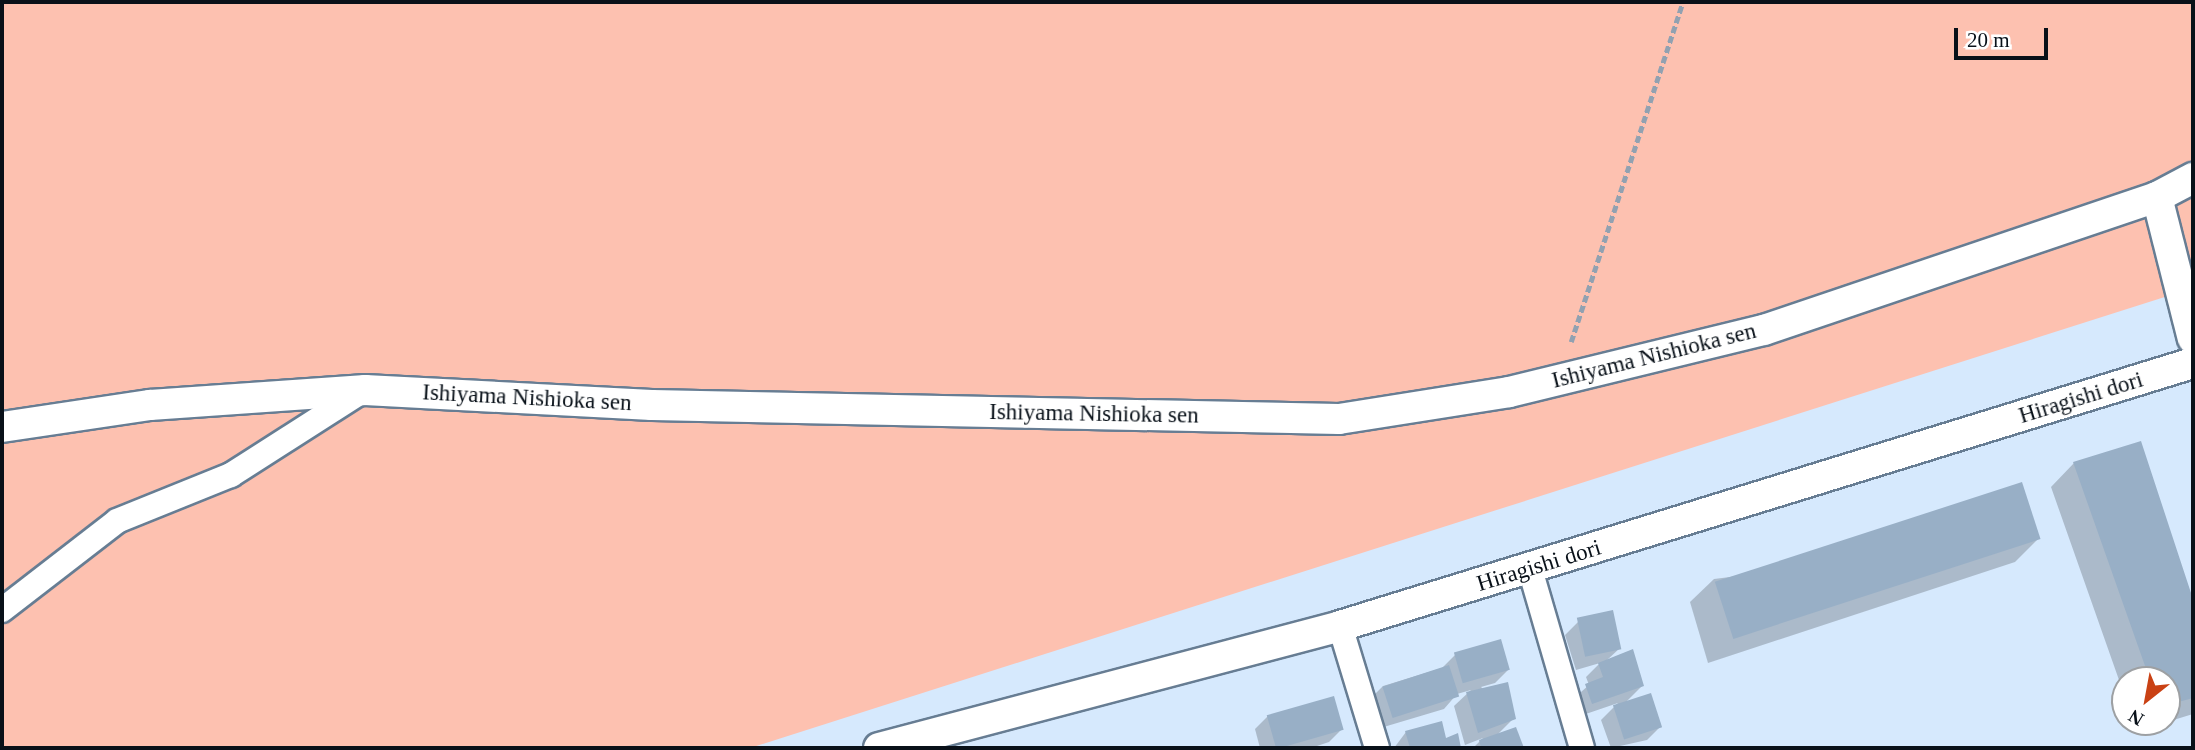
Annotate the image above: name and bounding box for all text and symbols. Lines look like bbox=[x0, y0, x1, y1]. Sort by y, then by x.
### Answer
scale bar bbox=[1957, 14, 2052, 58]
text: 20 m bbox=[1967, 28, 2010, 52]
street label: Ishiyama Nishioka sen bbox=[1535, 314, 1773, 398]
street label: Hiragishi dori bbox=[2008, 364, 2154, 432]
street label: Ishiyama Nishioka sen bbox=[408, 378, 646, 418]
street label: Ishiyama Nishioka sen bbox=[975, 398, 1213, 430]
street label: Hiragishi dori bbox=[1466, 532, 1612, 600]
north arrow bbox=[2111, 666, 2181, 736]
text: N bbox=[2125, 705, 2147, 730]

